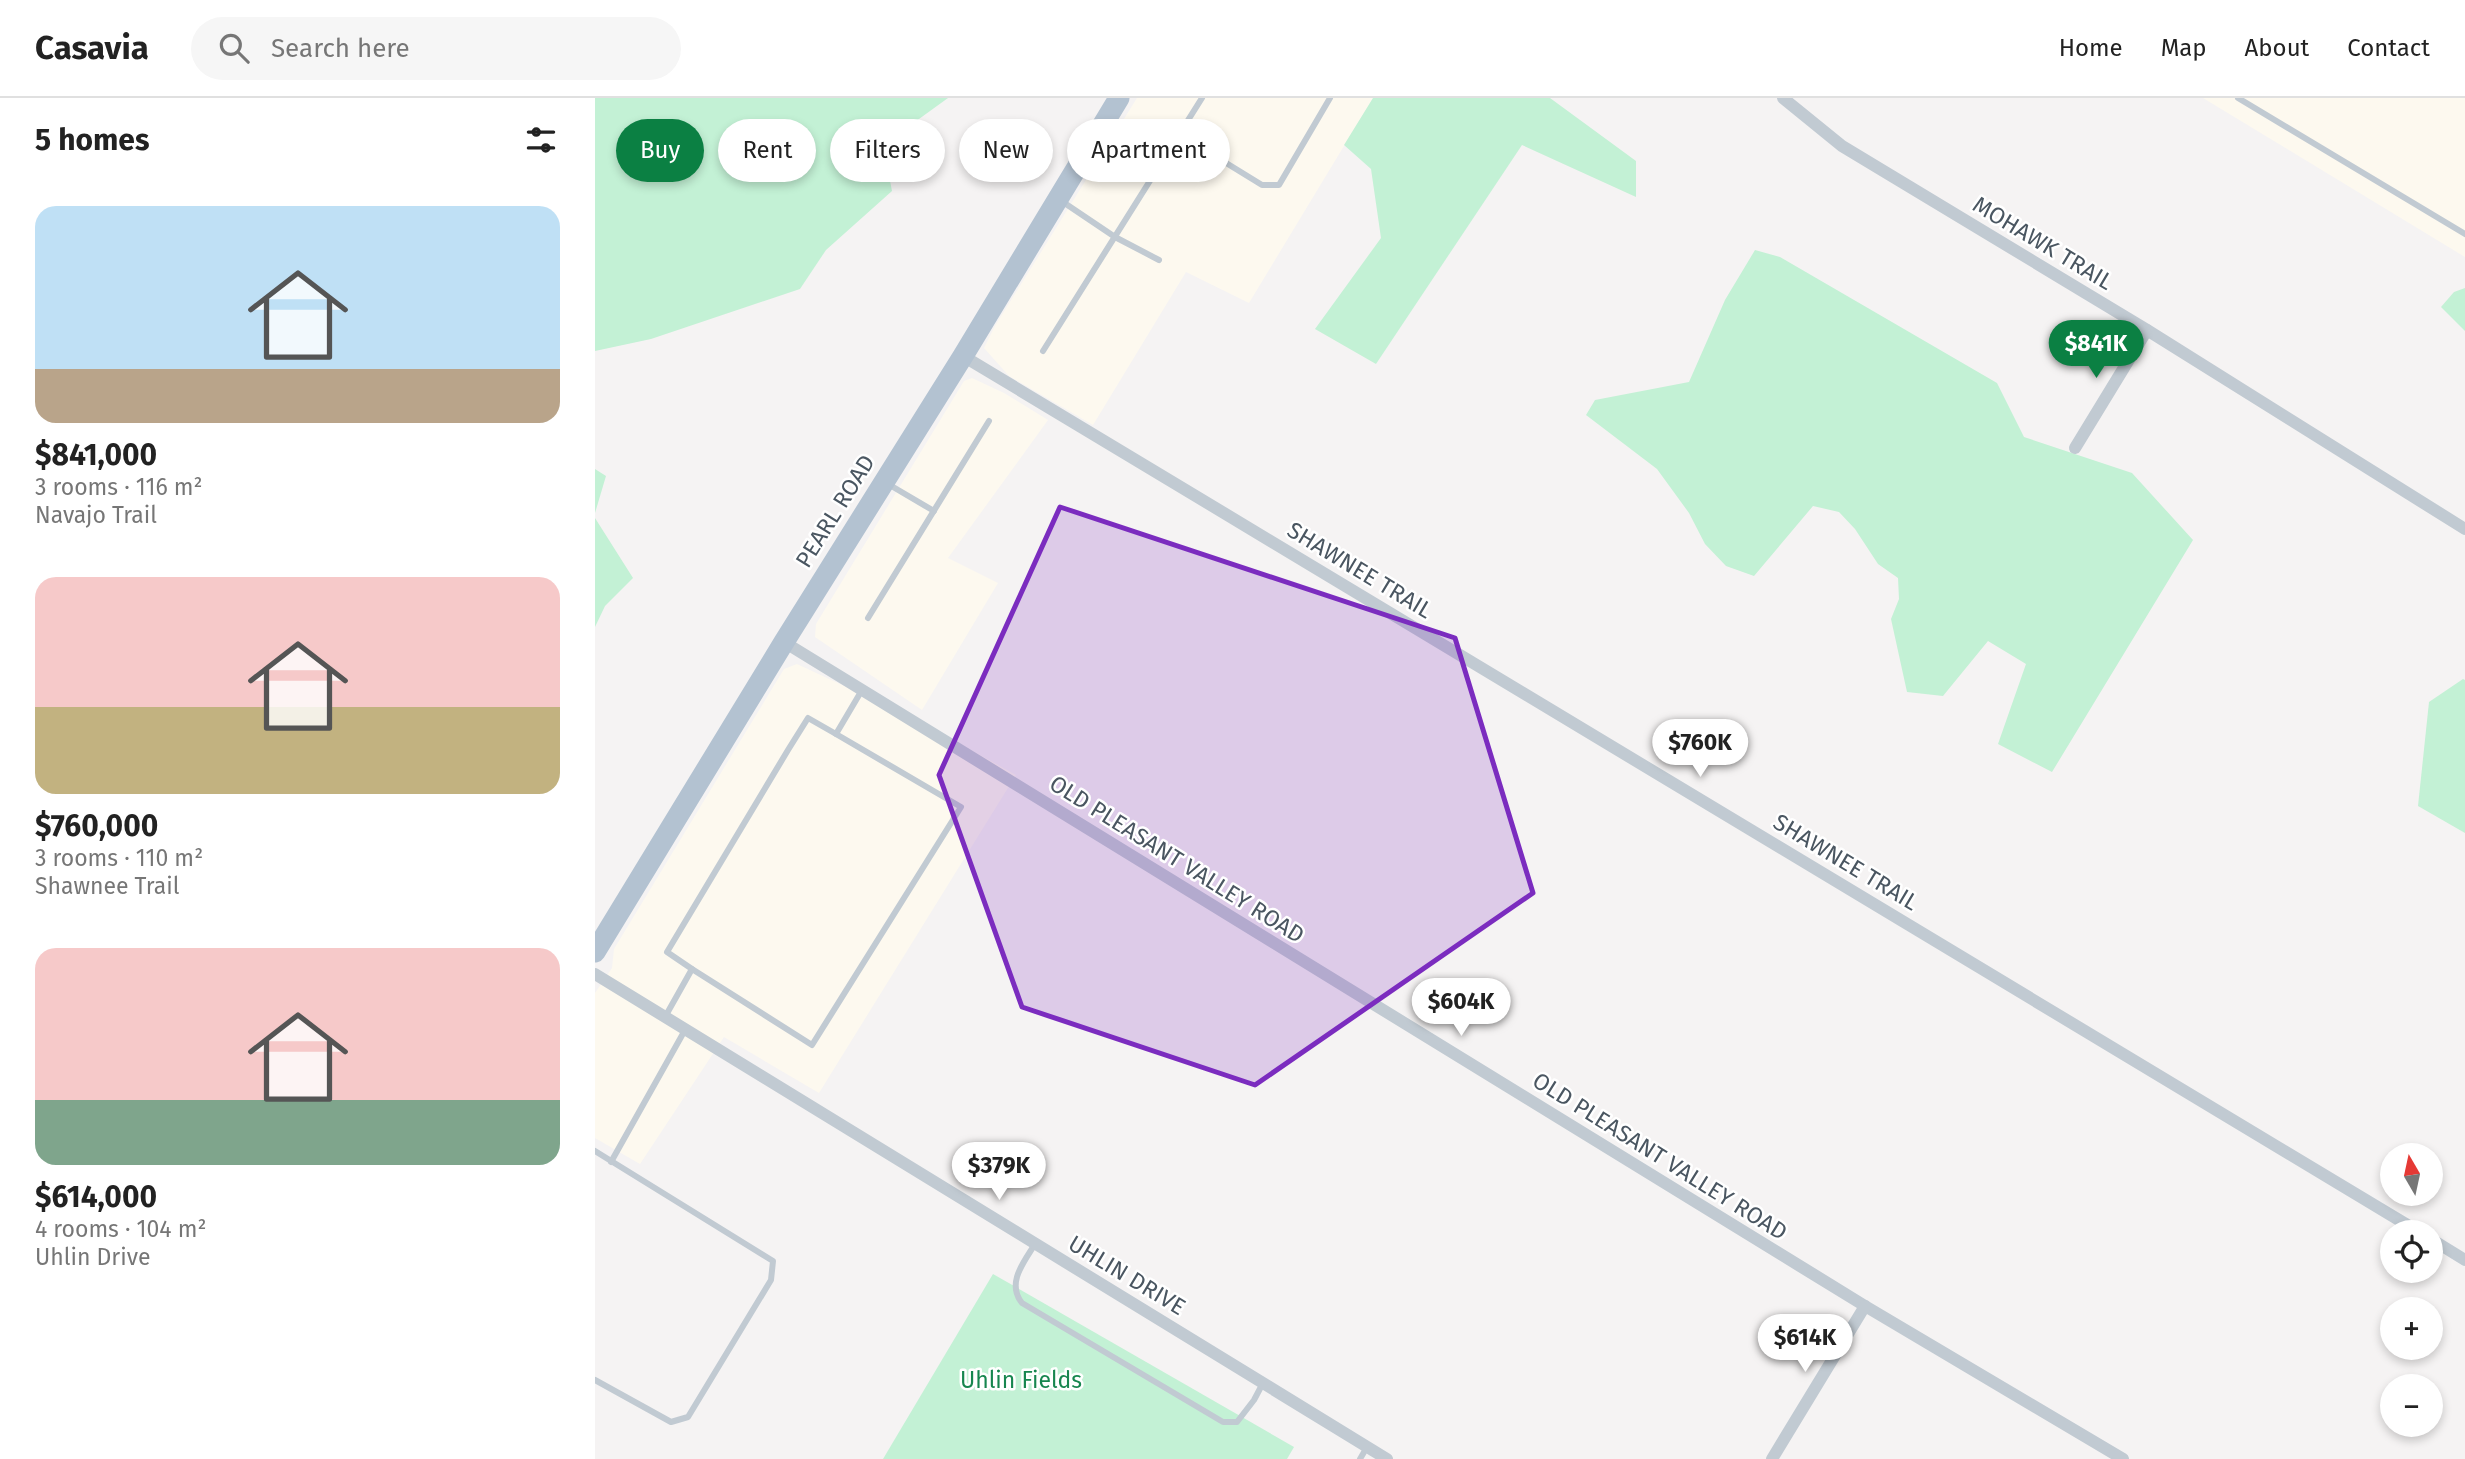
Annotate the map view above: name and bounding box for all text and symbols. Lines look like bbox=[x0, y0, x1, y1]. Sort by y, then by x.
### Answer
search box bbox=[191, 17, 681, 80]
text: Casavia bbox=[35, 28, 149, 68]
icon: search bbox=[215, 29, 253, 67]
text: Search here bbox=[271, 33, 410, 64]
text: Home bbox=[2059, 34, 2123, 62]
text: Map bbox=[2161, 34, 2207, 62]
text: About bbox=[2245, 34, 2309, 62]
text: Contact bbox=[2347, 34, 2430, 62]
chip: Buy bbox=[616, 119, 704, 182]
chip: Rent bbox=[718, 119, 816, 182]
chip: Filters bbox=[830, 119, 945, 182]
chip: New bbox=[959, 119, 1053, 182]
chip: Apartment bbox=[1067, 119, 1230, 182]
icon: filters bbox=[522, 121, 560, 159]
text: 5 homes bbox=[35, 122, 149, 158]
street label: MOHAWK TRAIL bbox=[1968, 190, 2118, 296]
icon: home bbox=[235, 252, 361, 378]
pin: $841K bbox=[2047, 320, 2145, 380]
text: $841K bbox=[2065, 329, 2127, 357]
text: $841,000 bbox=[35, 437, 157, 473]
street label: PEARL ROAD bbox=[789, 449, 881, 573]
text: 3 rooms · 116 m² bbox=[35, 473, 203, 501]
text: Navajo Trail bbox=[35, 501, 157, 529]
street label: SHAWNEE TRAIL bbox=[1283, 516, 1437, 624]
icon: home bbox=[235, 623, 361, 749]
pin: $760K bbox=[1651, 720, 1749, 779]
text: $760K bbox=[1668, 728, 1732, 756]
street label: OLD PLEASANT VALLEY ROAD bbox=[1045, 769, 1309, 949]
text: $760,000 bbox=[35, 808, 158, 844]
street label: SHAWNEE TRAIL bbox=[1769, 808, 1923, 916]
text: 3 rooms · 110 m² bbox=[35, 844, 203, 872]
text: Shawnee Trail bbox=[35, 872, 180, 900]
pin: $604K bbox=[1412, 978, 1510, 1038]
text: $604K bbox=[1428, 987, 1494, 1015]
icon: home bbox=[235, 994, 361, 1120]
street label: OLD PLEASANT VALLEY ROAD bbox=[1528, 1066, 1792, 1246]
pin: $379K bbox=[950, 1142, 1048, 1202]
north arrow bbox=[2380, 1143, 2443, 1206]
map controls bbox=[2380, 1143, 2443, 1437]
text: $379K bbox=[968, 1151, 1030, 1179]
text: $614,000 bbox=[35, 1179, 157, 1215]
text: 4 rooms · 104 m² bbox=[35, 1215, 206, 1243]
button: locate bbox=[2380, 1220, 2443, 1283]
street label: UHLIN DRIVE bbox=[1063, 1229, 1191, 1321]
text: Uhlin Drive bbox=[35, 1243, 150, 1271]
button: + bbox=[2380, 1297, 2443, 1360]
pin: $614K bbox=[1756, 1314, 1854, 1374]
text: $614K bbox=[1774, 1323, 1836, 1351]
park label: Uhlin Fields bbox=[960, 1366, 1082, 1394]
button: − bbox=[2380, 1374, 2443, 1437]

